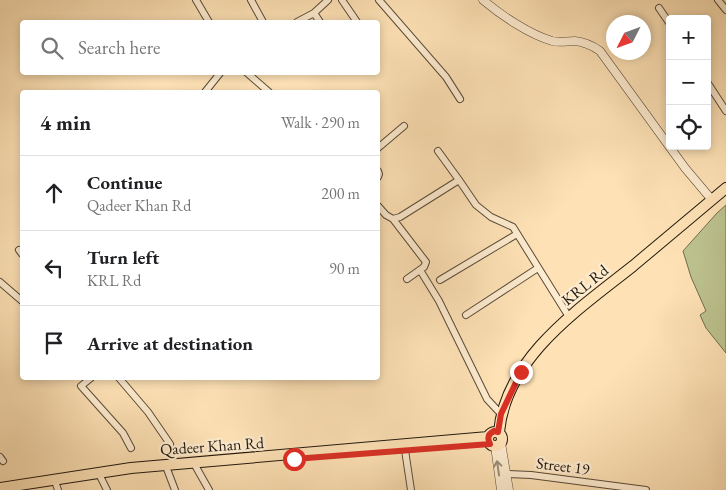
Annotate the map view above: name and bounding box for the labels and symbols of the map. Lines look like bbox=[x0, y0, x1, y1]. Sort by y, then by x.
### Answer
north arrow bbox=[606, 15, 651, 60]
street label: KRL Rd bbox=[557, 259, 613, 310]
route end bbox=[510, 361, 533, 384]
street label: Qadeer Khan Rd bbox=[159, 432, 266, 460]
route start bbox=[283, 448, 306, 471]
street label: Street 19 bbox=[535, 452, 591, 480]
one-way arrow bbox=[493, 460, 503, 476]

